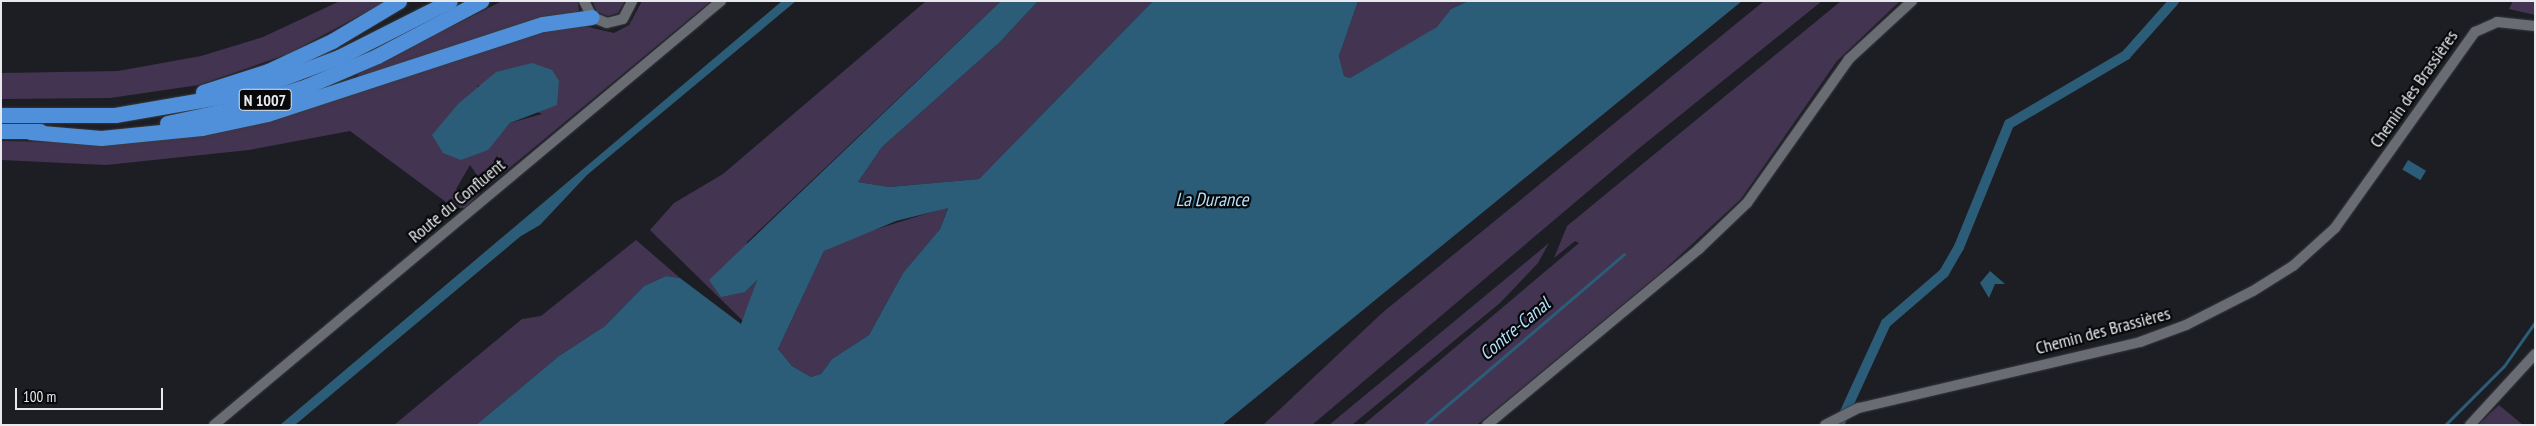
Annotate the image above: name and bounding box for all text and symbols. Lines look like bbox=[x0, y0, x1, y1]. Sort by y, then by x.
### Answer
street label: Chemin des Brassières bbox=[2365, 26, 2463, 152]
road number: N 1007 bbox=[238, 86, 292, 114]
street label: Route du Confluent bbox=[404, 154, 510, 248]
water label: La Durance bbox=[1176, 189, 1248, 211]
water label: Contre-Canal bbox=[1475, 293, 1555, 365]
street label: Chemin des Brassières bbox=[2033, 303, 2173, 359]
scale bar bbox=[18, 378, 165, 410]
text: 100 m bbox=[23, 387, 56, 406]

